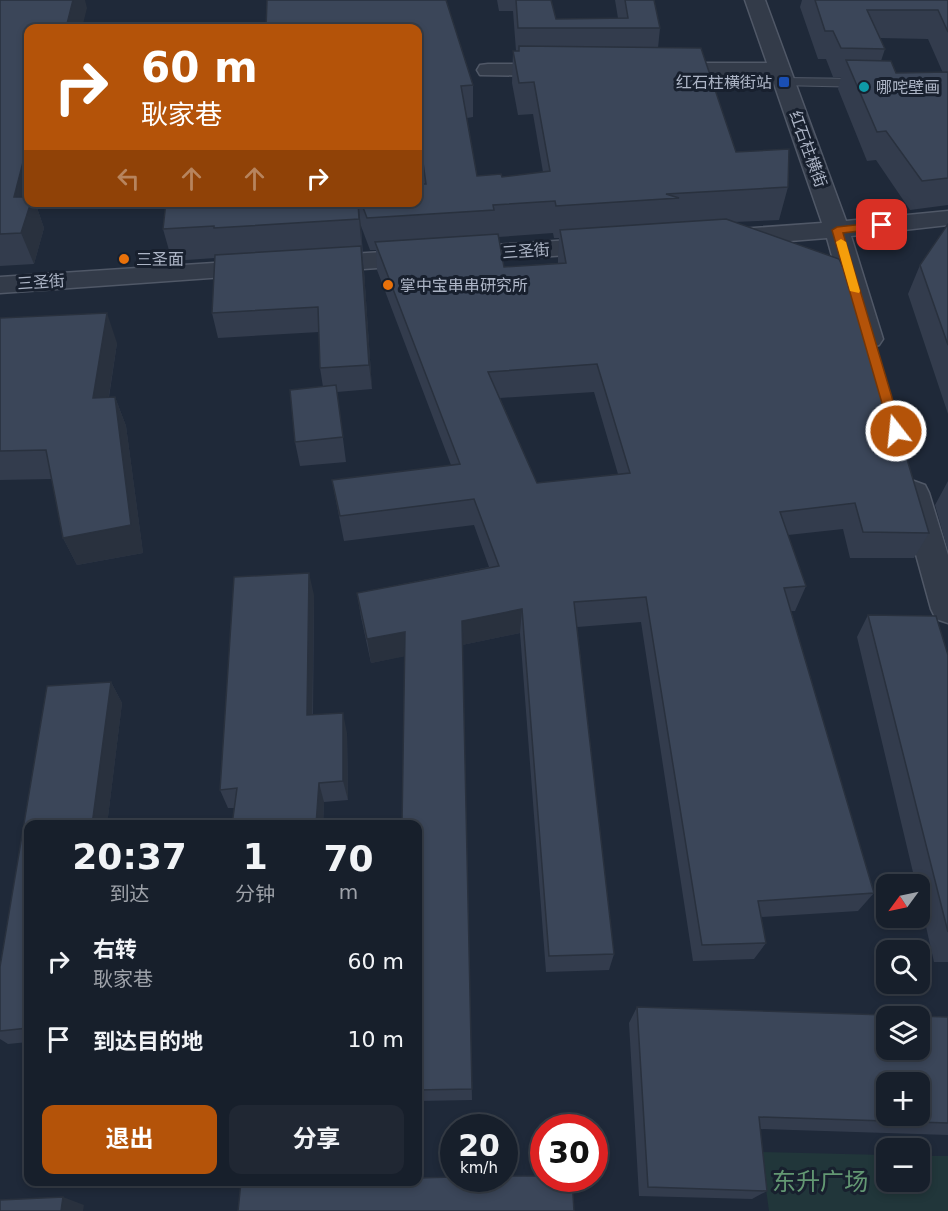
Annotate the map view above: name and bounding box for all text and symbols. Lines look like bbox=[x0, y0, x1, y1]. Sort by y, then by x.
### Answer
text: 60 m bbox=[141, 43, 258, 92]
icon: right bbox=[42, 48, 120, 126]
place label: 红石柱横街站 bbox=[676, 73, 772, 92]
marker: 红石柱横街站 bbox=[777, 75, 791, 89]
place label: 哪咤壁画 bbox=[876, 78, 940, 97]
marker: 哪咤壁画 bbox=[857, 80, 871, 94]
text: 耿家巷 bbox=[141, 99, 222, 130]
street label: 红石柱横街 bbox=[785, 108, 831, 190]
icon: left bbox=[112, 162, 145, 195]
icon: ahead bbox=[175, 162, 208, 195]
icon: ahead bbox=[238, 162, 271, 195]
icon: right bbox=[301, 162, 334, 195]
pin bbox=[856, 199, 907, 250]
icon: arrive bbox=[865, 208, 898, 241]
street label: 三圣街 bbox=[501, 240, 551, 262]
place label: 三圣面 bbox=[136, 250, 184, 269]
marker: 三圣面 bbox=[117, 252, 131, 266]
street label: 三圣街 bbox=[16, 271, 66, 293]
place label: 掌中宝串串研究所 bbox=[400, 276, 528, 295]
marker: 掌中宝串串研究所 bbox=[381, 278, 395, 292]
position arrow bbox=[864, 399, 928, 463]
text: 20:37 bbox=[72, 836, 187, 877]
text: 1 bbox=[243, 836, 268, 877]
text: 70 bbox=[324, 838, 374, 879]
north arrow bbox=[876, 874, 930, 928]
map controls bbox=[876, 874, 930, 1192]
text: m bbox=[339, 880, 358, 904]
text: 到达 bbox=[110, 882, 150, 906]
text: 分钟 bbox=[235, 882, 275, 906]
text: 右转 bbox=[93, 937, 137, 962]
button: search bbox=[876, 940, 930, 994]
icon: right bbox=[42, 945, 75, 978]
text: 60 m bbox=[348, 949, 404, 974]
text: 耿家巷 bbox=[93, 967, 153, 991]
button: layers bbox=[876, 1006, 930, 1060]
icon: arrive bbox=[42, 1023, 75, 1056]
text: 10 m bbox=[348, 1027, 404, 1052]
text: 到达目的地 bbox=[93, 1029, 203, 1054]
button: + bbox=[876, 1072, 930, 1126]
button: 退出 bbox=[42, 1105, 217, 1174]
button: 分享 bbox=[229, 1105, 404, 1174]
speed limit sign: 30 bbox=[530, 1114, 608, 1192]
text: 20 bbox=[458, 1128, 500, 1163]
button: − bbox=[876, 1138, 930, 1192]
text: km/h bbox=[460, 1159, 498, 1177]
park label: 东升广场 bbox=[772, 1168, 868, 1196]

